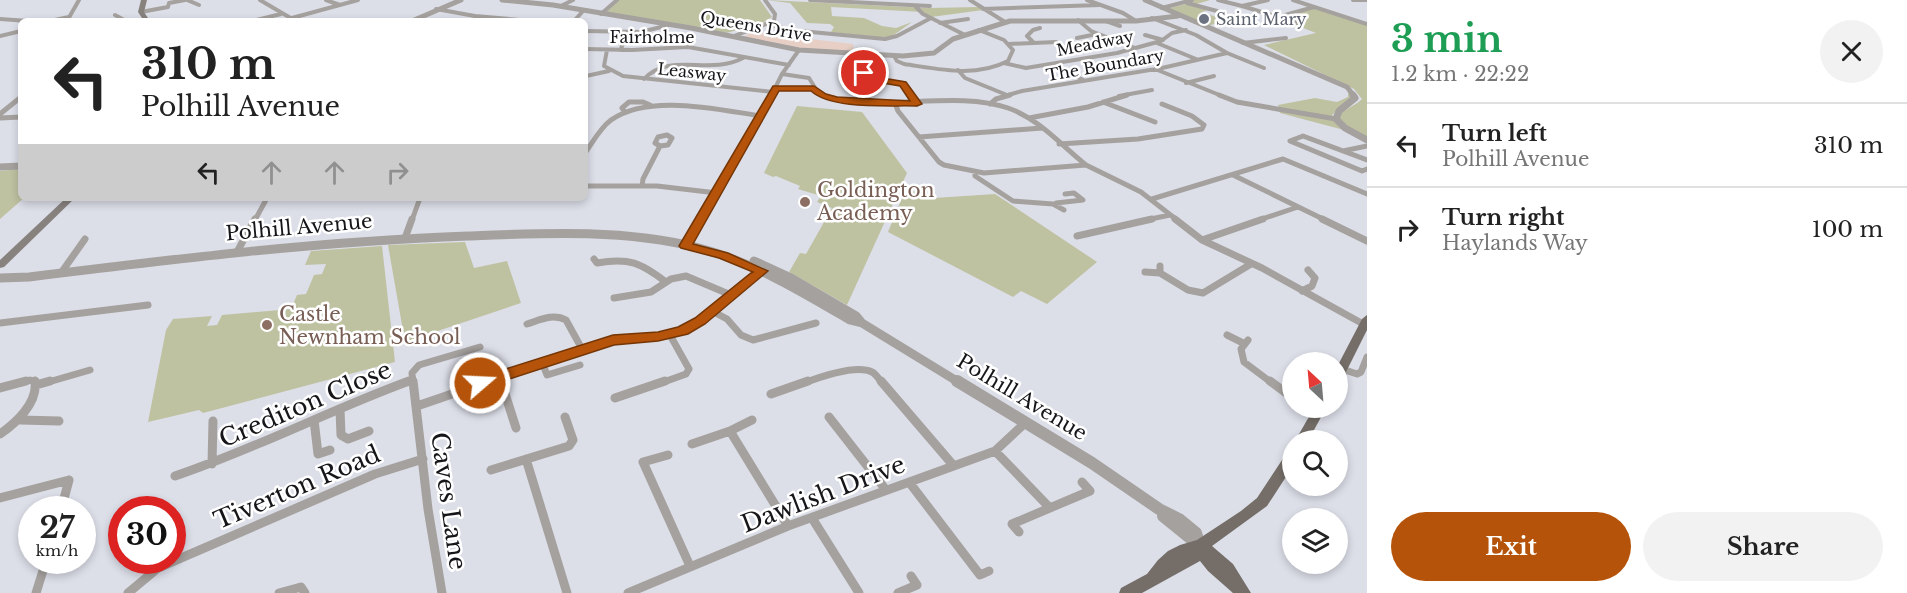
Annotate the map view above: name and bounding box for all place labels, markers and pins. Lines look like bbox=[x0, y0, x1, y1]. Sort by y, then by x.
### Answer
place label: Saint Mary bbox=[1216, 9, 1307, 29]
marker: Saint Mary bbox=[1197, 12, 1211, 26]
pin bbox=[838, 47, 889, 98]
place label: Goldington Academy bbox=[816, 178, 935, 225]
marker: Goldington Academy bbox=[798, 195, 812, 209]
place label: Castle Newnham School bbox=[279, 302, 461, 349]
marker: Castle Newnham School bbox=[260, 318, 274, 332]

